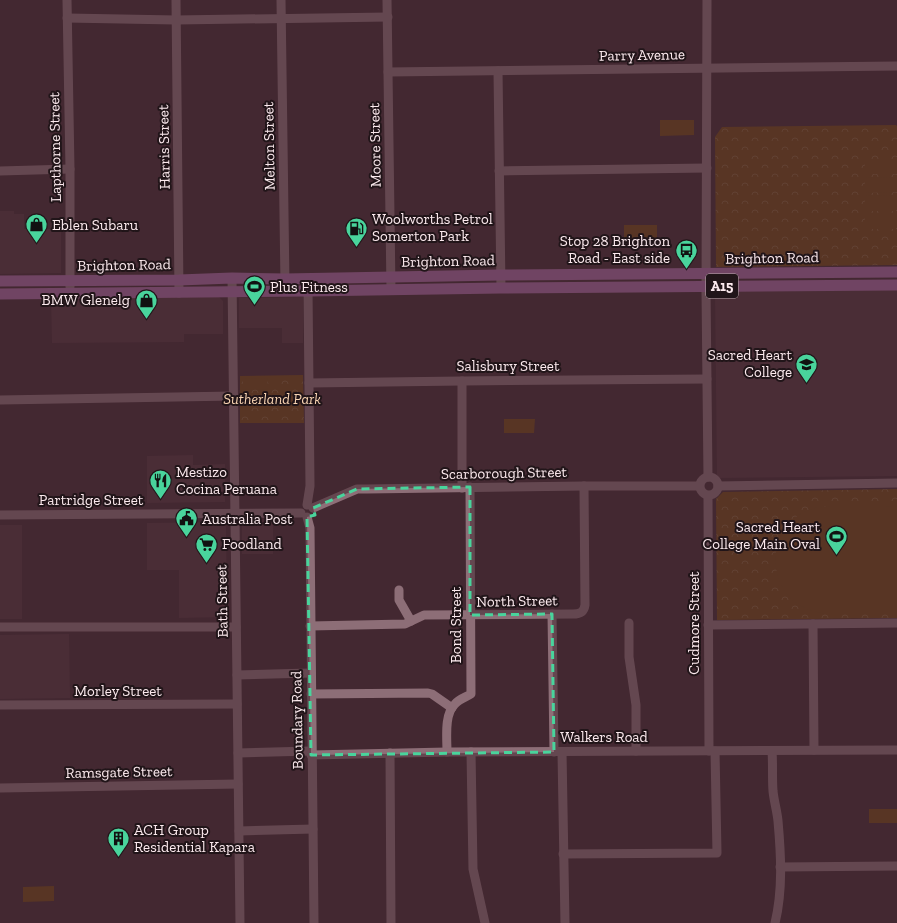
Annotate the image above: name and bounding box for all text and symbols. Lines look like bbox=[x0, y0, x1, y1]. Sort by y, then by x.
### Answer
street label: Parry Avenue bbox=[599, 45, 685, 65]
street label: Lapthorne Street bbox=[45, 91, 65, 202]
street label: Melton Street bbox=[259, 101, 279, 191]
street label: Moore Street bbox=[365, 102, 385, 187]
street label: Harris Street bbox=[154, 104, 174, 190]
place label: Woolworths Petrol Somerton Park bbox=[372, 210, 493, 245]
shop icon: Eblen Subaru bbox=[24, 212, 50, 245]
fuel station icon: Woolworths Petrol Somerton Park bbox=[343, 215, 369, 248]
place label: Eblen Subaru bbox=[52, 216, 139, 234]
place label: Stop 28 Brighton Road - East side bbox=[560, 232, 670, 267]
bus stop icon: Stop 28 Brighton Road - East side bbox=[673, 237, 699, 270]
street label: Brighton Road bbox=[725, 248, 820, 268]
street label: Brighton Road bbox=[401, 251, 496, 271]
street label: Brighton Road bbox=[77, 255, 172, 275]
sports icon: Plus Fitness bbox=[242, 274, 268, 307]
road number: A15 bbox=[706, 274, 738, 298]
place label: Plus Fitness bbox=[270, 278, 348, 296]
shop icon: BMW Glenelg bbox=[133, 287, 159, 320]
place label: BMW Glenelg bbox=[42, 291, 130, 309]
place label: Sacred Heart College bbox=[708, 346, 792, 381]
school or university icon: Sacred Heart College bbox=[794, 351, 820, 384]
street label: Salisbury Street bbox=[457, 357, 560, 375]
park label: Sutherland Park bbox=[223, 390, 321, 408]
place label: Mestizo Cocina Peruana bbox=[176, 463, 277, 498]
street label: Scarborough Street bbox=[441, 463, 568, 483]
restaurant icon: Mestizo Cocina Peruana bbox=[147, 468, 173, 501]
street label: Partridge Street bbox=[39, 491, 144, 509]
public building icon: Australia Post bbox=[173, 506, 199, 539]
place label: Australia Post bbox=[202, 510, 293, 528]
place label: Sacred Heart College Main Oval bbox=[703, 518, 820, 553]
sports icon: Sacred Heart College Main Oval bbox=[823, 523, 849, 556]
supermarket icon: Foodland bbox=[193, 531, 219, 564]
place label: Foodland bbox=[222, 535, 283, 553]
street label: Bath Street bbox=[212, 564, 232, 638]
street label: Cudmore Street bbox=[685, 571, 703, 675]
street label: Bond Street bbox=[447, 586, 465, 663]
street label: North Street bbox=[476, 591, 558, 611]
street label: Boundary Road bbox=[287, 670, 307, 769]
street label: Morley Street bbox=[74, 682, 162, 700]
street label: Walkers Road bbox=[560, 728, 649, 746]
street label: Ramsgate Street bbox=[65, 762, 173, 782]
place label: ACH Group Residential Kapara bbox=[134, 821, 255, 856]
building icon: ACH Group Residential Kapara bbox=[105, 826, 131, 859]

